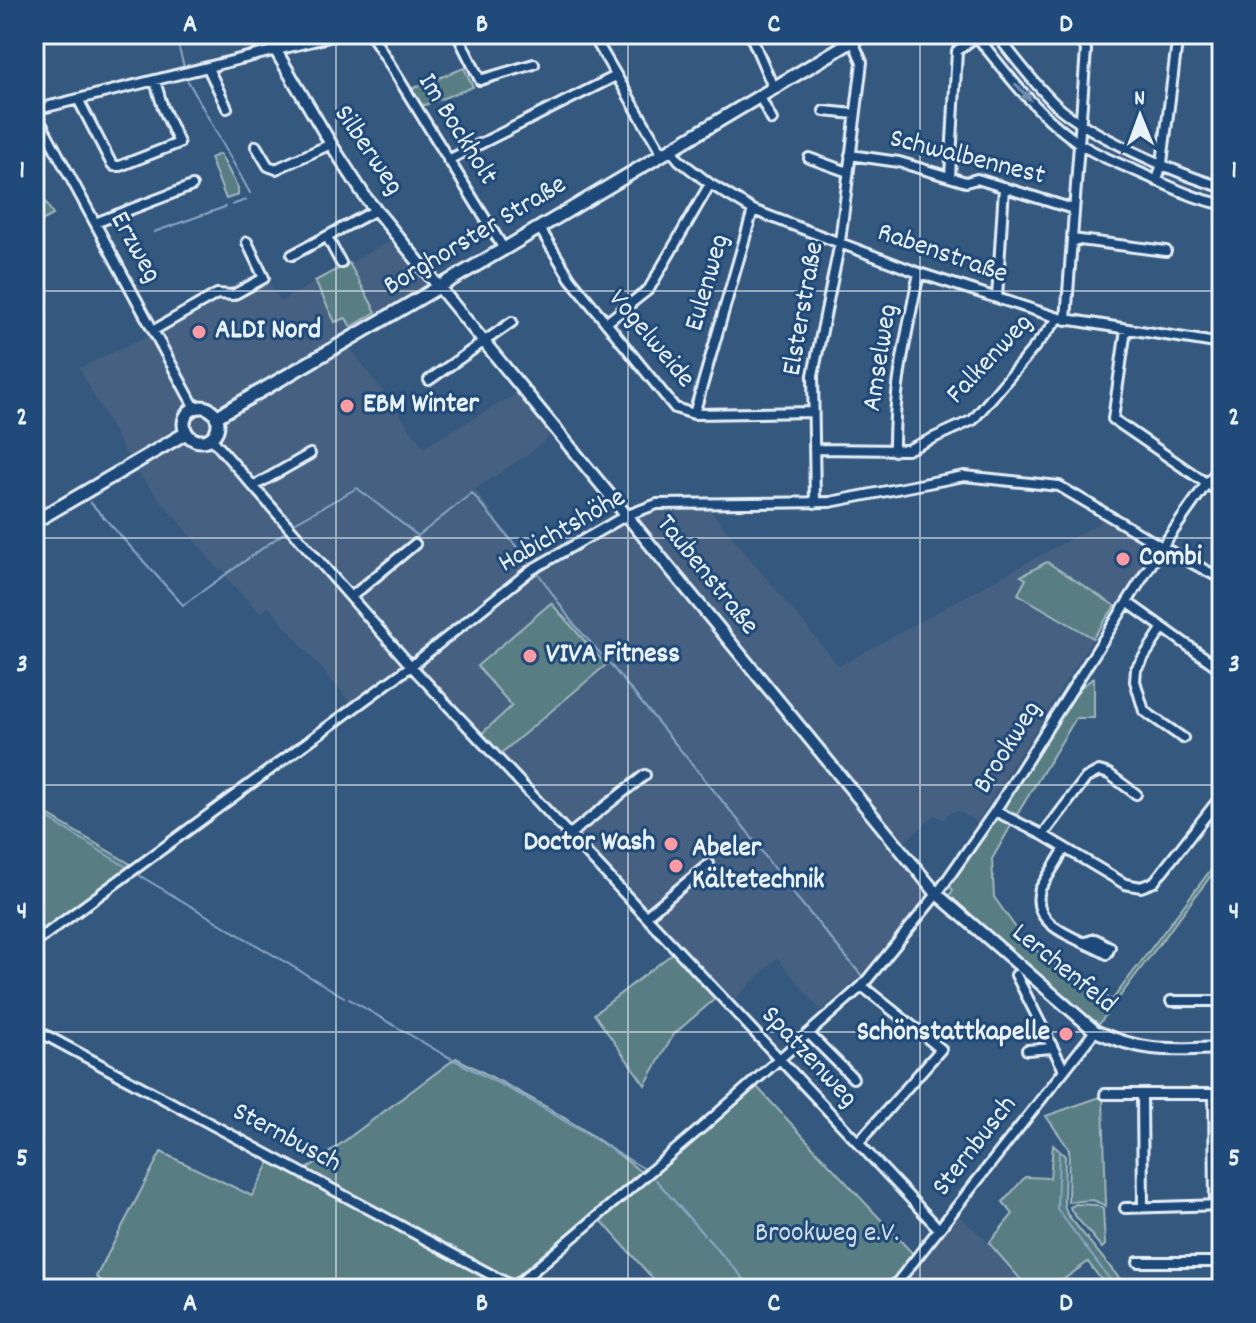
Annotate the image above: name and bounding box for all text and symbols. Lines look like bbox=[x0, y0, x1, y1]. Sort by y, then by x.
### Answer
text: A bbox=[183, 7, 197, 44]
text: B bbox=[476, 7, 488, 44]
text: C bbox=[768, 7, 781, 44]
text: D bbox=[1059, 7, 1073, 44]
street label: Im Bockholt bbox=[406, 66, 506, 194]
north arrow bbox=[1100, 76, 1180, 156]
one-way arrow bbox=[1014, 82, 1032, 101]
text: N bbox=[1134, 84, 1146, 115]
street label: Silberweg bbox=[322, 98, 412, 204]
street label: Schwalbennest bbox=[885, 120, 1049, 198]
text: 1 bbox=[19, 153, 25, 190]
text: 1 bbox=[1231, 153, 1237, 190]
street label: Borghorster Straße bbox=[377, 167, 575, 307]
street label: Erzweg bbox=[98, 205, 170, 291]
street label: Rabenstraße bbox=[871, 214, 1013, 296]
street label: Eulenweg bbox=[676, 230, 742, 336]
street label: Elsterstraße bbox=[774, 239, 836, 379]
street label: Vogelweide bbox=[597, 282, 703, 398]
street label: Amselweg bbox=[854, 302, 910, 414]
street label: Falkenweg bbox=[938, 306, 1044, 414]
place label: ALDI Nord bbox=[215, 312, 321, 352]
marker: ALDI Nord bbox=[190, 323, 208, 341]
place label: EBM Winter bbox=[363, 386, 480, 426]
marker: EBM Winter bbox=[338, 397, 356, 415]
text: 2 bbox=[16, 400, 28, 437]
text: 2 bbox=[1228, 400, 1240, 437]
street label: Habichtshöhe bbox=[492, 479, 634, 585]
street label: Taubenstraße bbox=[645, 507, 767, 645]
place label: Combi bbox=[1139, 539, 1202, 579]
marker: Combi bbox=[1114, 550, 1132, 568]
place label: VIVA Fitness bbox=[546, 636, 680, 676]
text: 3 bbox=[16, 647, 28, 684]
marker: VIVA Fitness bbox=[521, 647, 539, 665]
text: 3 bbox=[1228, 647, 1240, 684]
street label: Brookweg bbox=[965, 694, 1053, 802]
place label: Doctor Wash bbox=[523, 824, 655, 864]
place label: Abeler Kältetechnik bbox=[692, 830, 825, 902]
marker: Doctor Wash bbox=[662, 835, 680, 853]
marker: Abeler Kältetechnik bbox=[667, 857, 685, 875]
text: 4 bbox=[17, 894, 27, 931]
text: 4 bbox=[1229, 894, 1239, 931]
street label: Lerchenfeld bbox=[1002, 915, 1124, 1025]
street label: Spatzenweg bbox=[750, 998, 866, 1118]
place label: Schönstattkapelle bbox=[857, 1014, 1050, 1054]
marker: Schönstattkapelle bbox=[1057, 1025, 1075, 1043]
street label: Sternbusch bbox=[924, 1088, 1028, 1206]
street label: Sternbusch bbox=[224, 1094, 348, 1184]
text: 5 bbox=[16, 1141, 28, 1178]
text: 5 bbox=[1228, 1141, 1240, 1178]
park label: Brookweg e.V. bbox=[755, 1215, 899, 1255]
text: A bbox=[183, 1286, 197, 1323]
text: B bbox=[476, 1286, 488, 1323]
text: C bbox=[768, 1286, 781, 1323]
text: D bbox=[1059, 1286, 1073, 1323]

